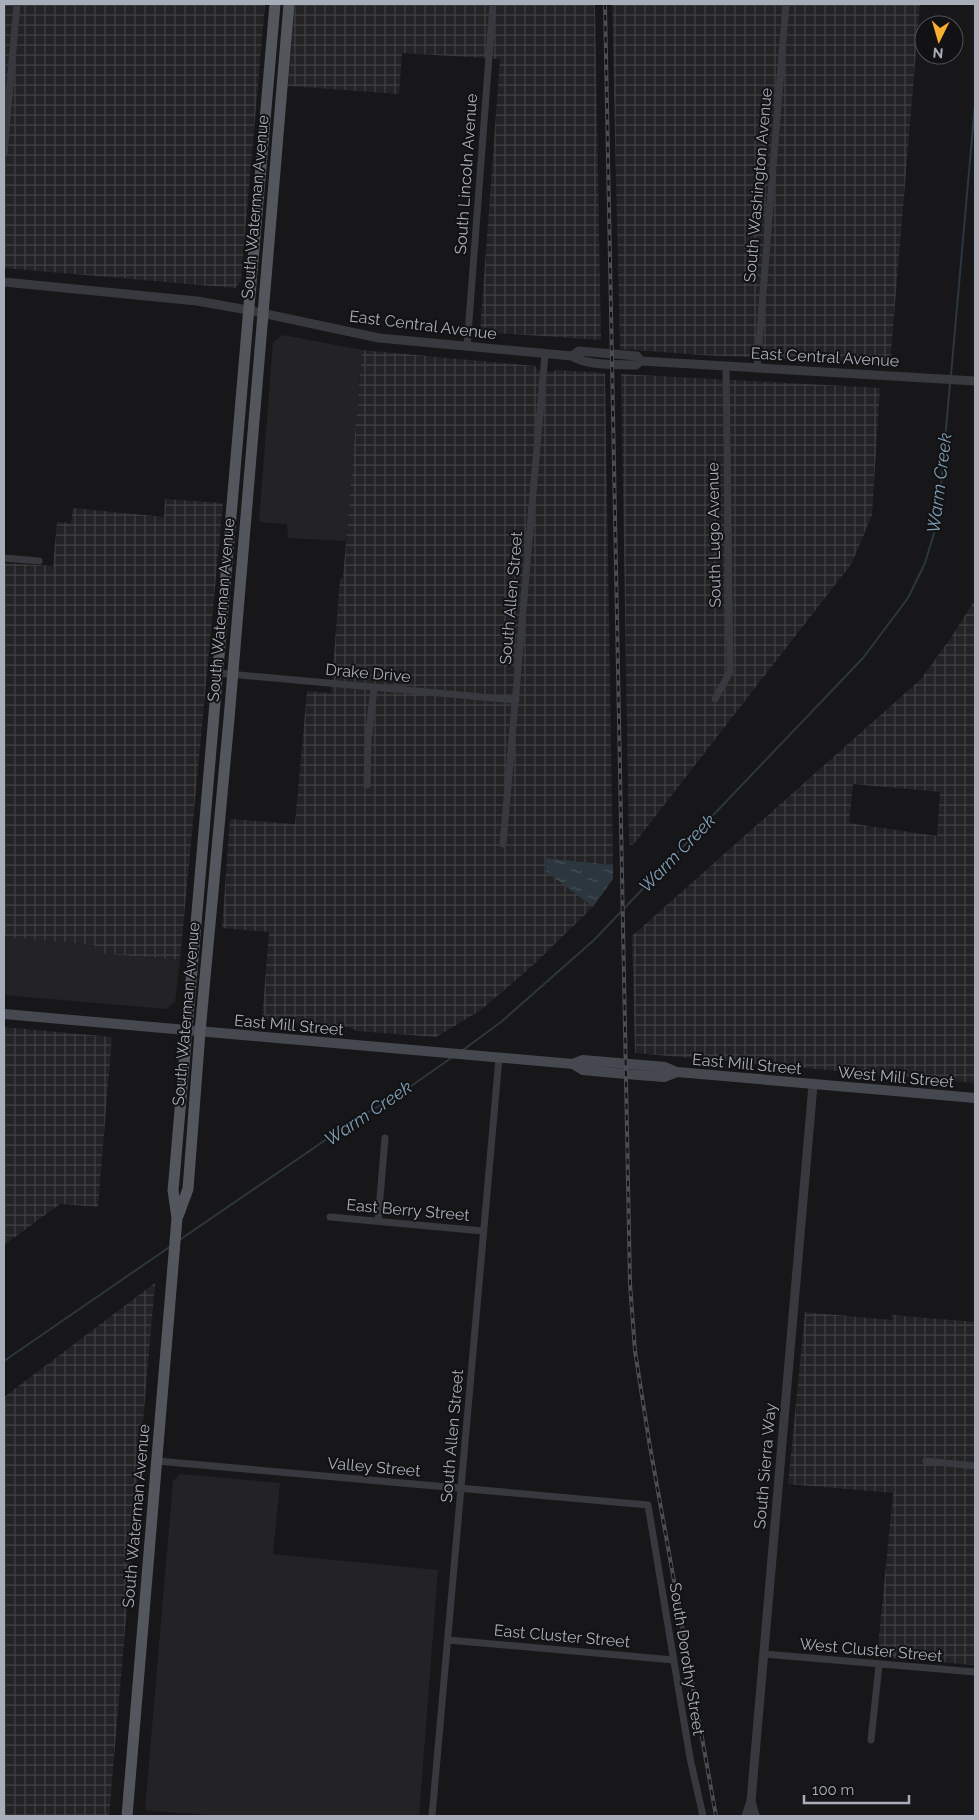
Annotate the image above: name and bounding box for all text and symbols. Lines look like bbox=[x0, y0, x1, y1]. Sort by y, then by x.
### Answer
north arrow bbox=[914, 15, 964, 65]
text: N bbox=[932, 45, 944, 61]
street label: South Washington Avenue bbox=[740, 87, 776, 283]
street label: South Lincoln Avenue bbox=[451, 93, 481, 255]
street label: South Waterman Avenue bbox=[238, 114, 272, 300]
street label: East Central Avenue bbox=[348, 307, 498, 343]
street label: East Central Avenue bbox=[750, 344, 900, 370]
water label: Warm Creek bbox=[922, 431, 956, 534]
street label: South Lugo Avenue bbox=[703, 462, 725, 608]
street label: South Waterman Avenue bbox=[204, 517, 238, 703]
street label: South Allen Street bbox=[496, 530, 526, 665]
street label: Drake Drive bbox=[325, 660, 411, 686]
water label: Warm Creek bbox=[634, 809, 720, 897]
street label: South Waterman Avenue bbox=[169, 921, 203, 1107]
street label: East Mill Street bbox=[233, 1011, 345, 1039]
street label: East Mill Street bbox=[691, 1050, 803, 1078]
street label: West Mill Street bbox=[837, 1062, 955, 1092]
water label: Warm Creek bbox=[320, 1076, 416, 1150]
street label: East Berry Street bbox=[346, 1195, 471, 1225]
street label: South Allen Street bbox=[437, 1368, 467, 1503]
street label: South Sierra Way bbox=[750, 1402, 780, 1530]
street label: South Waterman Avenue bbox=[119, 1423, 153, 1609]
street label: Valley Street bbox=[327, 1453, 422, 1481]
street label: South Dorothy Street bbox=[666, 1581, 709, 1737]
street label: East Cluster Street bbox=[493, 1621, 631, 1651]
street label: West Cluster Street bbox=[799, 1634, 944, 1666]
scale bar bbox=[804, 1772, 909, 1804]
text: 100 m bbox=[812, 1781, 854, 1799]

